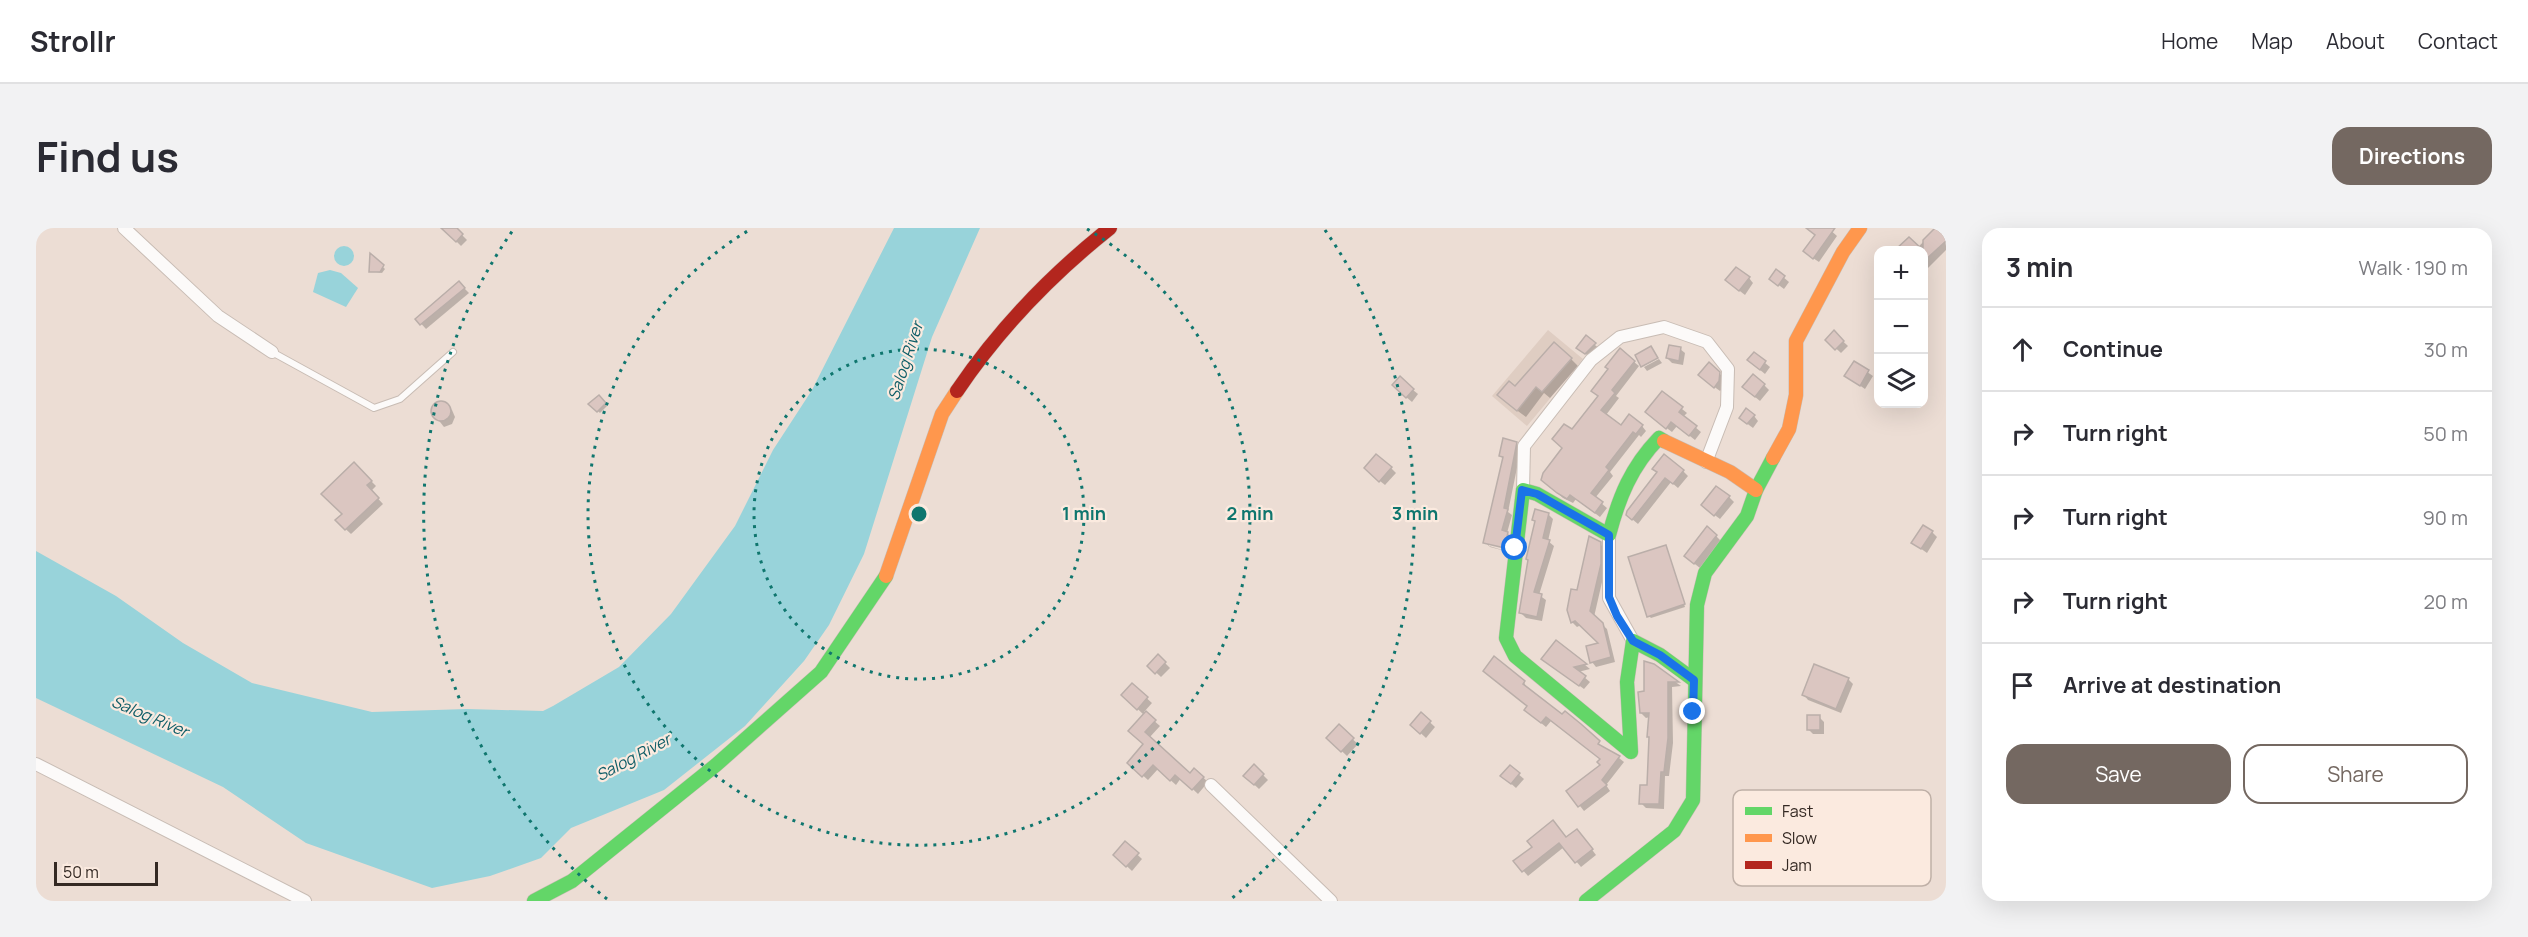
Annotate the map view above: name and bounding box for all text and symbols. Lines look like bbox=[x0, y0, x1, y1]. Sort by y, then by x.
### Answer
text: Strollr bbox=[30, 22, 116, 60]
text: Home bbox=[2161, 27, 2218, 55]
text: Map bbox=[2251, 27, 2293, 55]
text: About bbox=[2326, 27, 2385, 55]
text: Contact bbox=[2418, 27, 2498, 55]
text: Find us bbox=[36, 127, 179, 185]
button: Directions bbox=[2332, 127, 2492, 185]
map controls bbox=[1874, 246, 1928, 408]
button: + bbox=[1874, 246, 1928, 300]
text: 3 min bbox=[2006, 249, 2073, 285]
text: Walk · 190 m bbox=[2359, 254, 2468, 281]
button: − bbox=[1874, 300, 1928, 354]
water label: Salog River bbox=[882, 317, 929, 403]
icon: ahead bbox=[2006, 333, 2039, 366]
text: Continue bbox=[2063, 334, 2163, 364]
text: 30 m bbox=[2424, 336, 2468, 363]
button: layers bbox=[1874, 354, 1928, 408]
icon: right bbox=[2006, 417, 2039, 450]
text: Turn right bbox=[2063, 418, 2168, 448]
text: 50 m bbox=[2423, 420, 2468, 447]
text: 1 min bbox=[1062, 501, 1106, 525]
text: 2 min bbox=[1227, 501, 1273, 525]
text: 3 min bbox=[1392, 501, 1438, 525]
icon: right bbox=[2006, 501, 2039, 534]
text: Turn right bbox=[2063, 502, 2168, 532]
centre of rings bbox=[909, 504, 929, 524]
text: 90 m bbox=[2422, 504, 2468, 531]
route start bbox=[1501, 534, 1527, 560]
icon: right bbox=[2006, 585, 2039, 618]
text: Turn right bbox=[2063, 586, 2168, 616]
text: 20 m bbox=[2423, 588, 2468, 615]
icon: arrive bbox=[2006, 669, 2039, 702]
text: Arrive at destination bbox=[2063, 670, 2281, 700]
water label: Salog River bbox=[108, 690, 194, 743]
route end bbox=[1679, 698, 1705, 724]
water label: Salog River bbox=[592, 727, 676, 786]
button: Save bbox=[2006, 744, 2231, 804]
button: Share bbox=[2243, 744, 2468, 804]
legend bbox=[1733, 790, 1931, 886]
text: Fast bbox=[1782, 800, 1813, 822]
text: Slow bbox=[1782, 827, 1817, 849]
text: Jam bbox=[1782, 854, 1812, 876]
scale bar bbox=[54, 859, 158, 886]
text: 50 m bbox=[63, 861, 99, 883]

